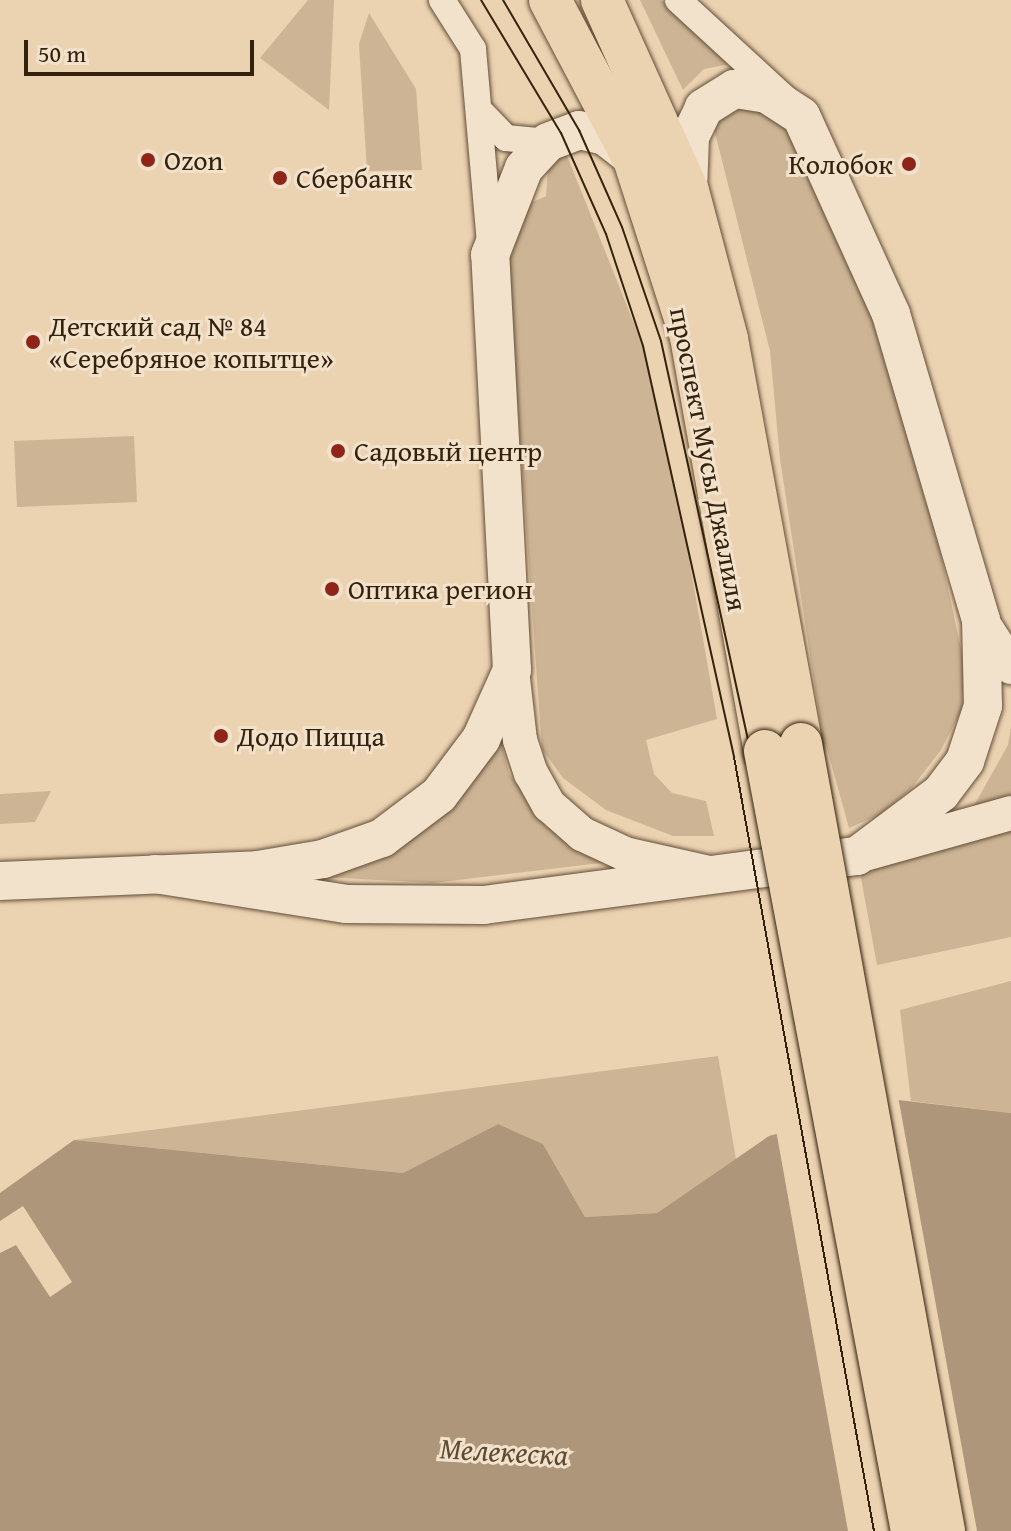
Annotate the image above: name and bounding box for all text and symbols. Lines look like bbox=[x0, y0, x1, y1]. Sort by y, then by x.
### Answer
scale bar bbox=[28, 24, 258, 74]
text: 50 m bbox=[38, 36, 86, 71]
place label: Ozon bbox=[164, 143, 223, 177]
place label: Колобок bbox=[789, 147, 893, 181]
marker: Ozon bbox=[139, 151, 157, 169]
marker: Колобок bbox=[900, 155, 918, 173]
place label: Сбербанк bbox=[296, 161, 412, 195]
marker: Сбербанк bbox=[271, 169, 289, 187]
street label: проспект Мусы Джалиля bbox=[663, 304, 755, 614]
place label: Детский сад № 84 «Серебряное копытце» bbox=[49, 309, 334, 375]
marker: Детский сад № 84 «Серебряное копытце» bbox=[24, 333, 42, 351]
place label: Садовый центр bbox=[354, 434, 542, 468]
marker: Садовый центр bbox=[329, 442, 347, 460]
place label: Оптика регион bbox=[348, 572, 532, 606]
marker: Оптика регион bbox=[323, 580, 341, 598]
place label: Додо Пицца bbox=[237, 719, 385, 753]
marker: Додо Пицца bbox=[212, 727, 230, 745]
water label: Мелекеска bbox=[439, 1430, 569, 1472]

